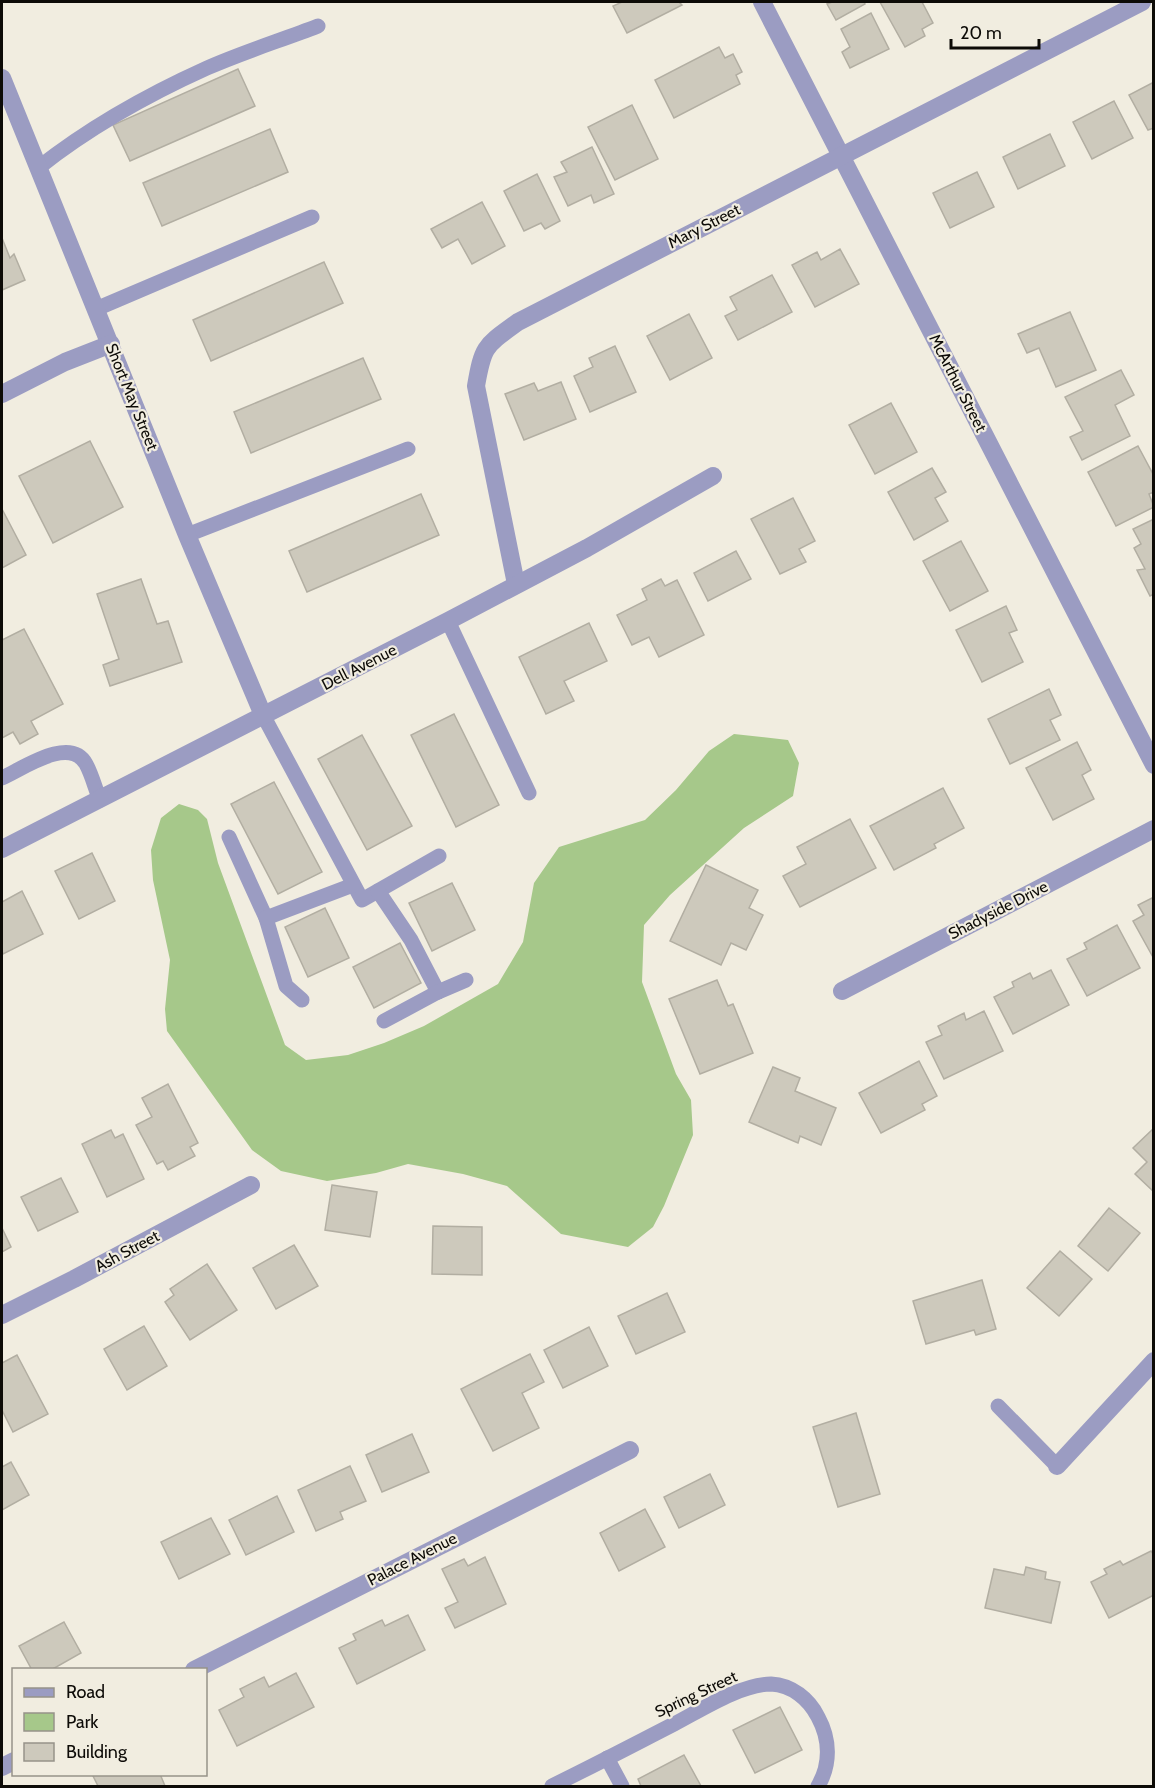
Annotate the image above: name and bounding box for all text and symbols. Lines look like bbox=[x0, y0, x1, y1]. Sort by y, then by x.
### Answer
scale bar bbox=[951, 12, 1040, 50]
text: 20 m bbox=[960, 22, 1002, 44]
street label: Mary Street bbox=[665, 199, 744, 252]
street label: McArthur Street bbox=[925, 331, 991, 436]
street label: Short May Street bbox=[102, 341, 162, 454]
street label: Dell Avenue bbox=[318, 640, 400, 694]
street label: Shadyside Drive bbox=[945, 877, 1051, 943]
street label: Ash Street bbox=[92, 1226, 163, 1276]
street label: Palace Avenue bbox=[364, 1528, 460, 1590]
street label: Spring Street bbox=[652, 1666, 741, 1721]
legend bbox=[12, 1668, 207, 1776]
text: Road bbox=[66, 1681, 105, 1703]
text: Park bbox=[66, 1711, 99, 1733]
text: Building bbox=[66, 1741, 128, 1763]

